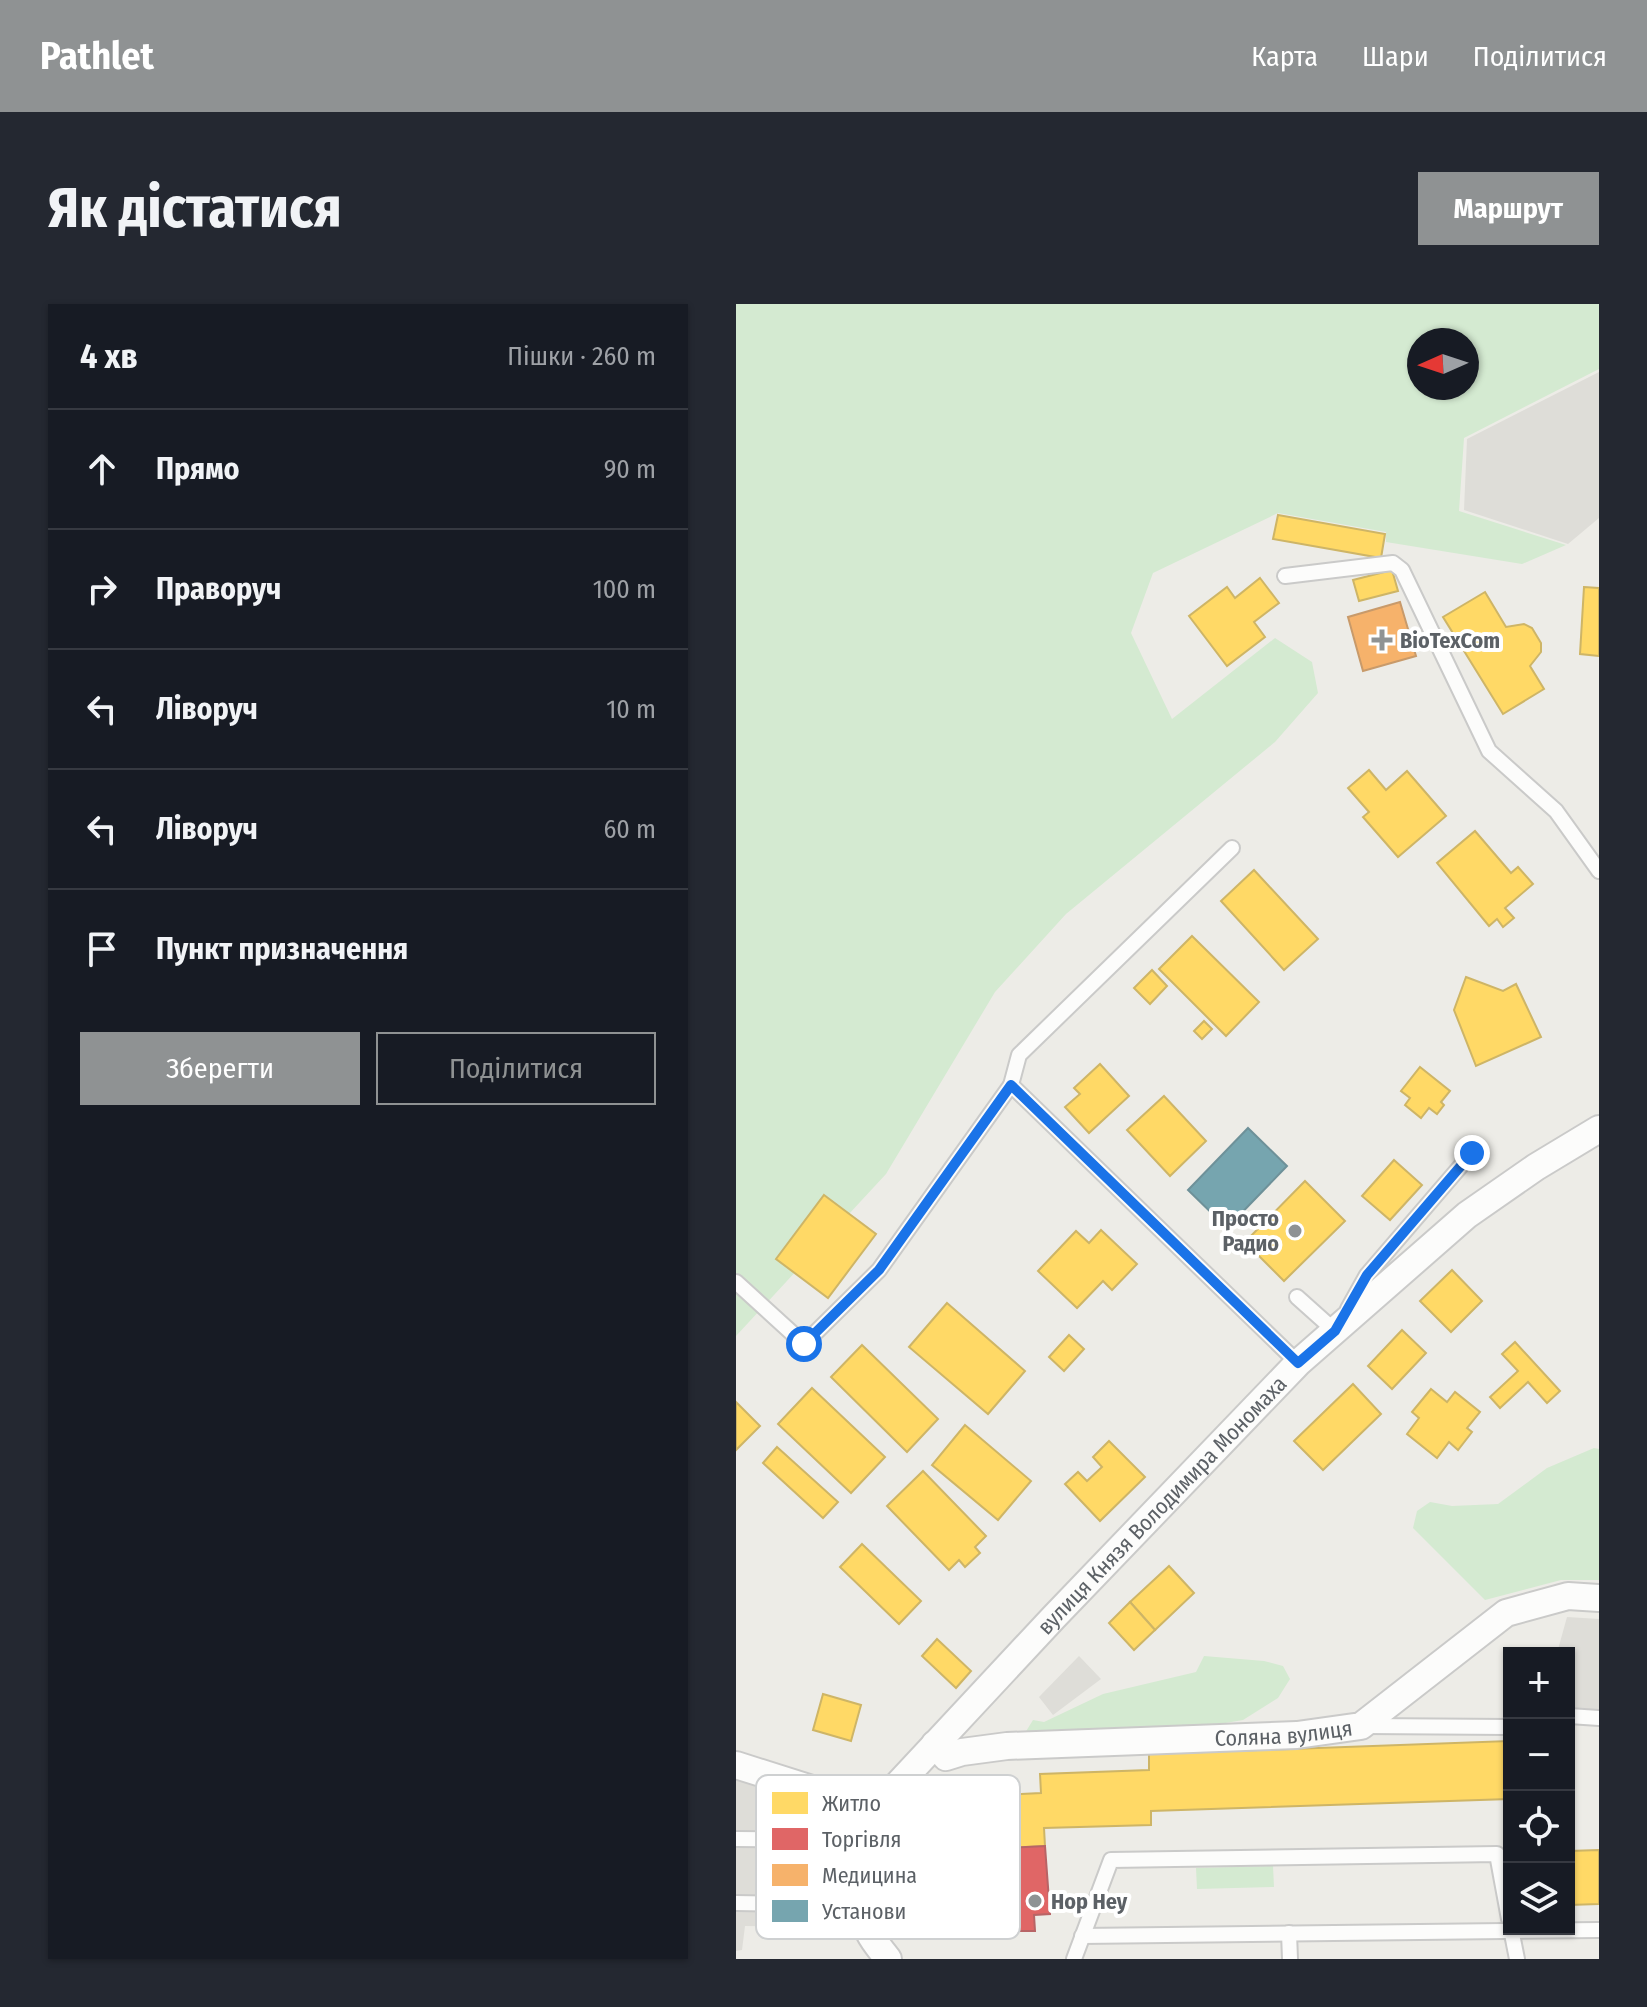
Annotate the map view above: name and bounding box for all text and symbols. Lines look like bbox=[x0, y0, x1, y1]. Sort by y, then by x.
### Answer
text: Pathlet bbox=[40, 33, 154, 79]
text: Карта bbox=[1251, 40, 1318, 73]
text: Шари bbox=[1362, 40, 1429, 73]
text: Поділитися bbox=[1473, 40, 1607, 73]
button: Маршрут bbox=[1418, 172, 1599, 245]
text: Як дістатися bbox=[48, 175, 342, 242]
north arrow bbox=[1407, 328, 1479, 400]
text: 4 хв bbox=[80, 336, 138, 377]
text: Пішки · 260 m bbox=[507, 341, 656, 372]
icon: ahead bbox=[80, 447, 124, 491]
text: Прямо bbox=[156, 451, 240, 487]
text: 90 m bbox=[604, 454, 656, 485]
icon: right bbox=[80, 567, 124, 611]
text: Праворуч bbox=[156, 571, 281, 607]
text: 100 m bbox=[593, 574, 656, 605]
place label: BioTexCom bbox=[1400, 627, 1500, 654]
marker: BioTexCom bbox=[1371, 629, 1393, 651]
icon: left bbox=[80, 687, 124, 731]
text: Ліворуч bbox=[156, 691, 258, 727]
text: 10 m bbox=[606, 694, 656, 725]
icon: left bbox=[80, 807, 124, 851]
text: Ліворуч bbox=[156, 811, 258, 847]
text: 60 m bbox=[603, 814, 656, 845]
icon: arrive bbox=[80, 927, 124, 971]
text: Пункт призначення bbox=[156, 931, 408, 967]
button: Зберегти bbox=[80, 1032, 360, 1105]
button: Поділитися bbox=[376, 1032, 656, 1105]
route end bbox=[1454, 1135, 1490, 1171]
place label: Просто Радио bbox=[1212, 1205, 1279, 1257]
marker: Просто Радио bbox=[1286, 1222, 1304, 1240]
route start bbox=[786, 1326, 822, 1362]
street label: вулиця Князя Володимира Мономаха bbox=[1032, 1370, 1292, 1640]
map controls bbox=[1503, 1647, 1575, 1935]
button: + bbox=[1503, 1647, 1575, 1719]
street label: Соляна вулиця bbox=[1214, 1714, 1354, 1752]
button: − bbox=[1503, 1719, 1575, 1791]
legend bbox=[756, 1775, 1020, 1939]
text: Житло bbox=[822, 1790, 881, 1817]
button: locate bbox=[1503, 1791, 1575, 1863]
text: Торгівля bbox=[822, 1826, 901, 1853]
text: Медицина bbox=[822, 1862, 917, 1889]
button: layers bbox=[1503, 1863, 1575, 1935]
place label: Hop Hey bbox=[1051, 1888, 1128, 1915]
marker: Hop Hey bbox=[1026, 1892, 1044, 1910]
text: Установи bbox=[821, 1898, 906, 1925]

